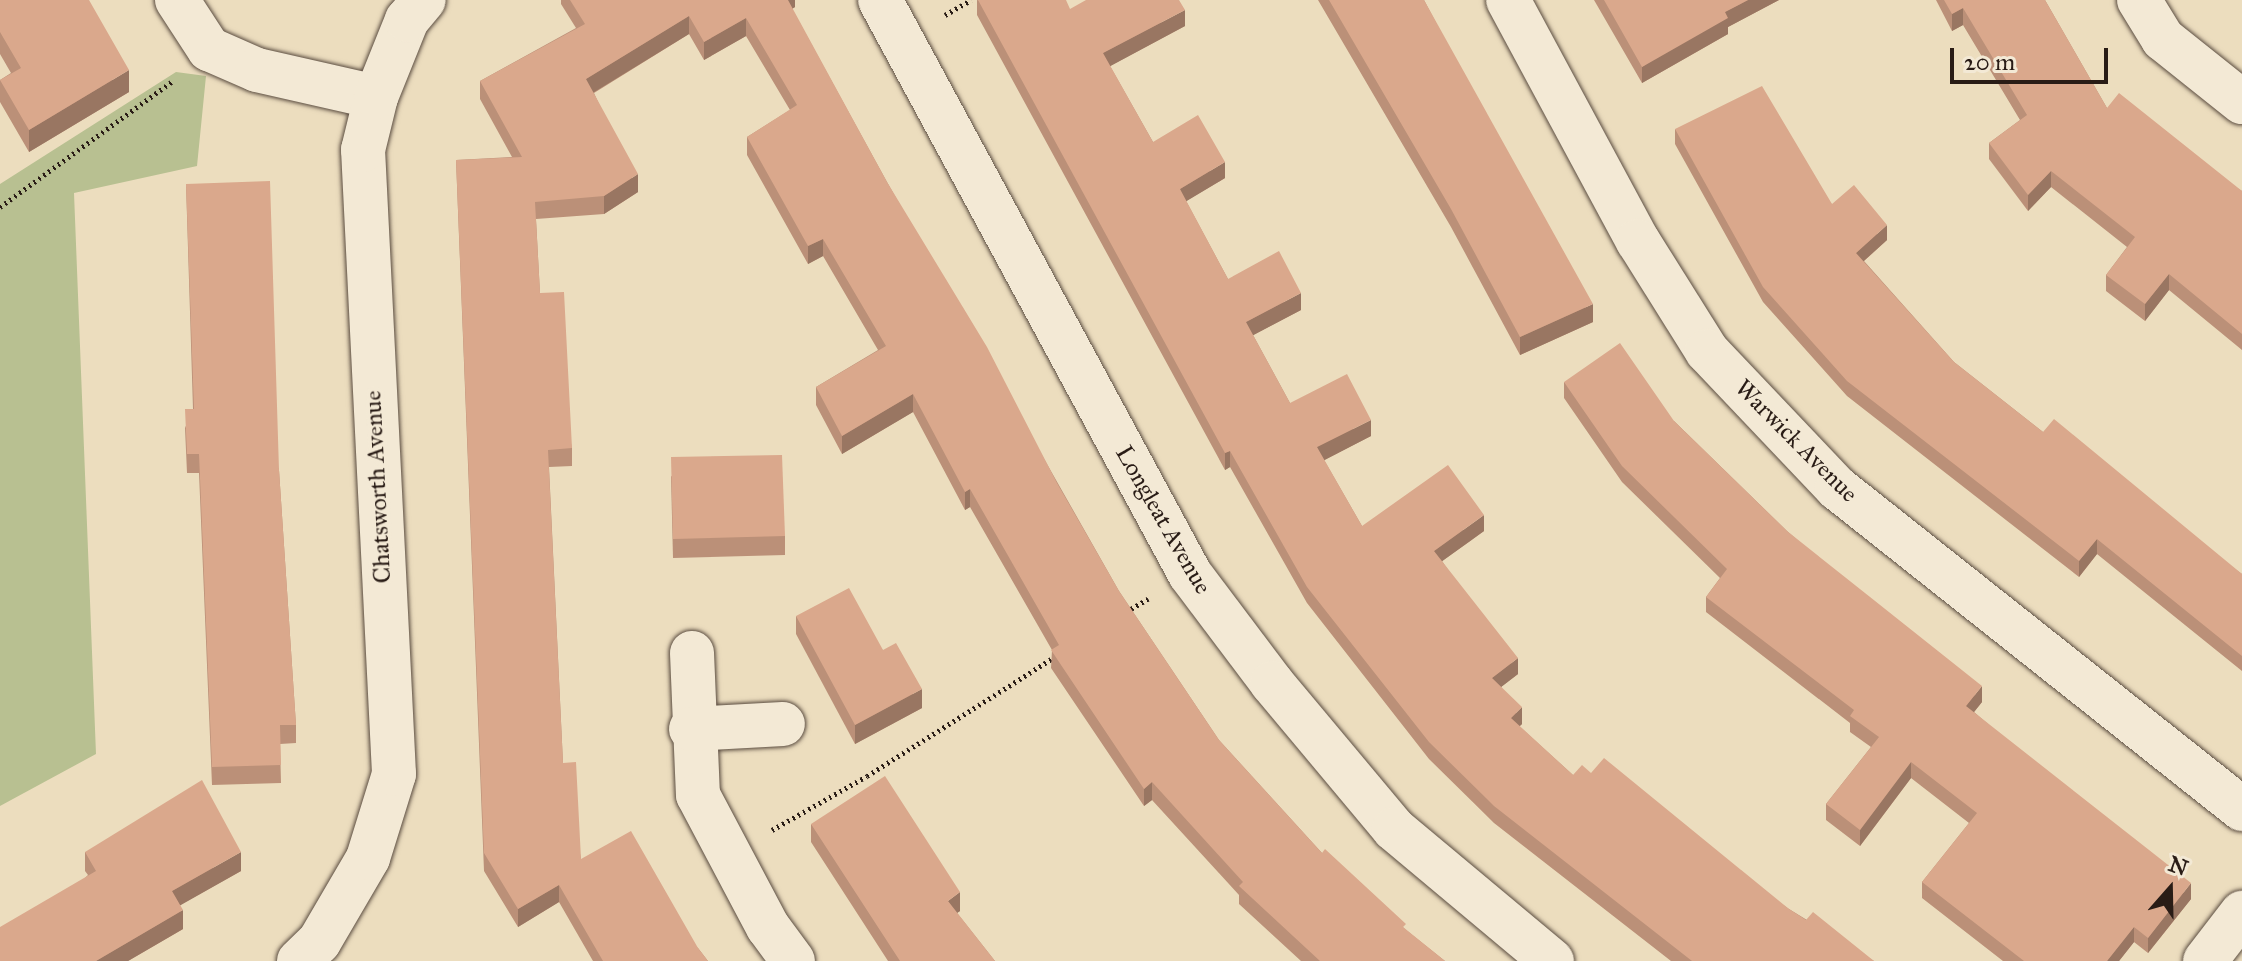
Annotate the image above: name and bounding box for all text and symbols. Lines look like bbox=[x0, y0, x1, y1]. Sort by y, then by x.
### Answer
scale bar bbox=[1954, 32, 2112, 82]
text: 20 m bbox=[1964, 47, 2015, 77]
street label: Warwick Avenue bbox=[1729, 374, 1863, 508]
street label: Chatsworth Avenue bbox=[359, 390, 397, 584]
street label: Longleat Avenue bbox=[1109, 441, 1217, 599]
north arrow bbox=[2130, 849, 2210, 929]
text: N bbox=[2165, 850, 2192, 882]

